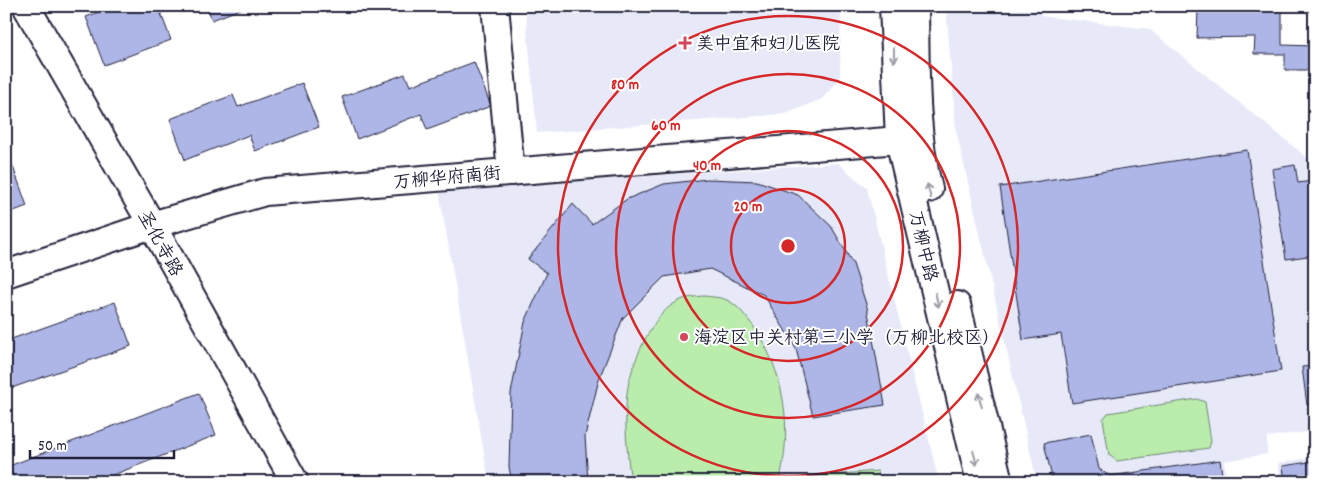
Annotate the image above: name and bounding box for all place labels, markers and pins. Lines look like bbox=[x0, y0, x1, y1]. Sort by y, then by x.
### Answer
place label: 美中宜和妇儿医院 bbox=[696, 33, 840, 58]
marker: 美中宜和妇儿医院 bbox=[678, 36, 692, 50]
centre of rings bbox=[779, 237, 797, 255]
place label: 海淀区中关村第三小学（万柳北校区） bbox=[694, 327, 1000, 352]
marker: 海淀区中关村第三小学（万柳北校区） bbox=[678, 331, 690, 343]

